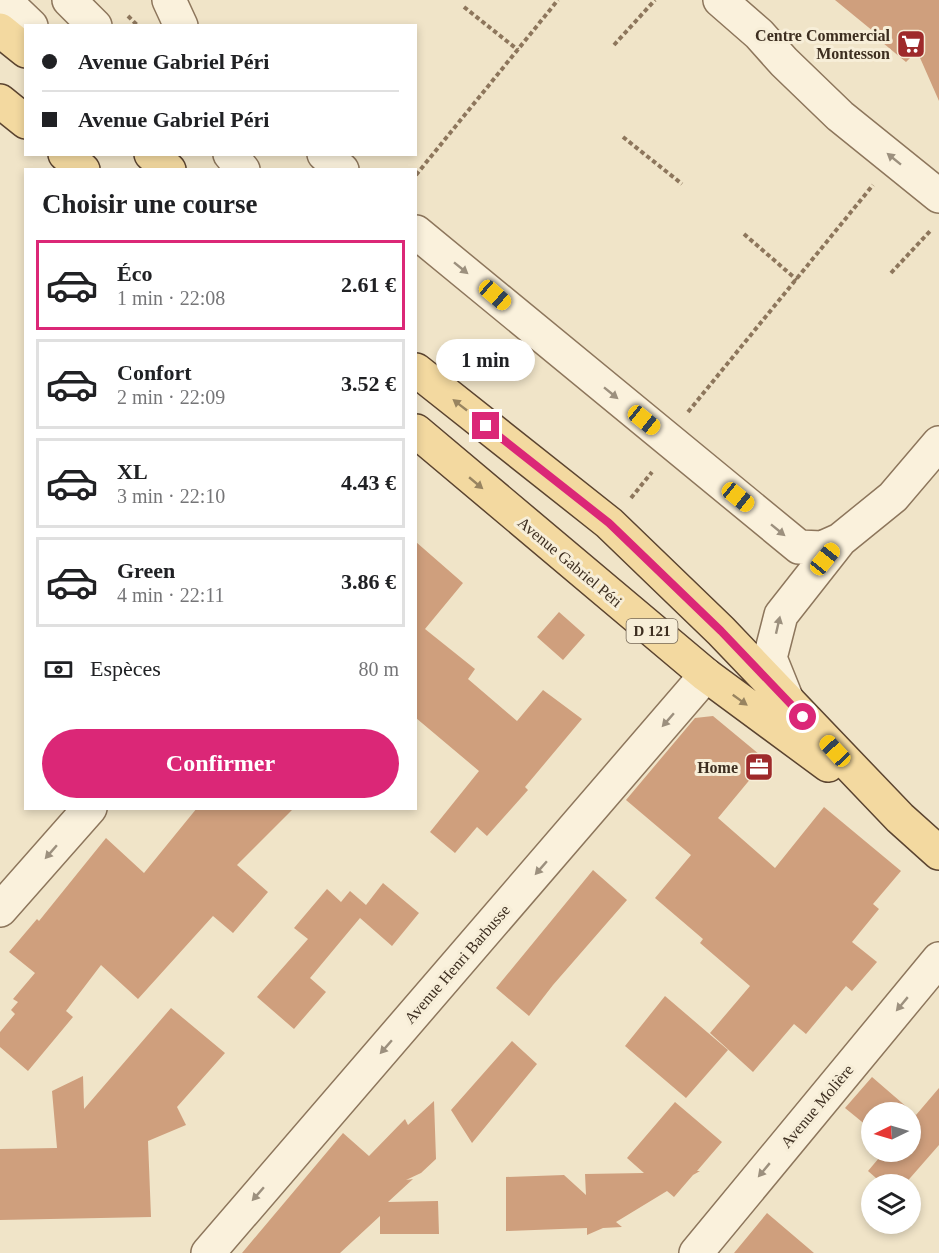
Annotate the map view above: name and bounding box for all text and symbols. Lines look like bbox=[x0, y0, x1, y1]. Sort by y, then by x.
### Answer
place label: Centre Commercial Montesson bbox=[755, 27, 891, 62]
supermarket icon: Centre Commercial Montesson bbox=[895, 28, 927, 60]
text: Avenue Gabriel Péri bbox=[78, 49, 269, 74]
text: Avenue Gabriel Péri bbox=[78, 107, 269, 132]
one-way arrow bbox=[886, 154, 901, 166]
text: Choisir une course bbox=[42, 189, 258, 219]
icon: car bbox=[45, 258, 99, 312]
text: Éco bbox=[117, 261, 152, 286]
one-way arrow bbox=[453, 262, 469, 275]
text: 2.61 € bbox=[341, 272, 396, 297]
car bbox=[476, 276, 514, 314]
text: 1 min · 22:08 bbox=[117, 287, 225, 309]
callout: 1 min bbox=[436, 339, 536, 381]
text: 1 min bbox=[461, 349, 510, 371]
icon: car bbox=[45, 357, 99, 411]
text: Confort bbox=[117, 360, 192, 385]
text: 3.52 € bbox=[341, 371, 396, 396]
text: 2 min · 22:09 bbox=[117, 386, 225, 408]
one-way arrow bbox=[603, 387, 619, 400]
one-way arrow bbox=[452, 399, 467, 412]
car bbox=[624, 402, 664, 438]
route end bbox=[472, 412, 499, 439]
icon: car bbox=[45, 456, 99, 510]
text: XL bbox=[117, 459, 148, 484]
text: 4.43 € bbox=[341, 470, 396, 495]
one-way arrow bbox=[468, 476, 483, 489]
car bbox=[718, 479, 758, 515]
text: 3 min · 22:10 bbox=[117, 485, 225, 507]
street label: Avenue Gabriel Péri bbox=[515, 514, 626, 611]
one-way arrow bbox=[770, 523, 785, 536]
car bbox=[807, 539, 843, 579]
icon: car bbox=[45, 555, 99, 609]
text: Green bbox=[117, 558, 175, 583]
text: 3.86 € bbox=[341, 569, 396, 594]
text: 4 min · 22:11 bbox=[117, 584, 225, 606]
one-way arrow bbox=[774, 615, 784, 634]
road number: D 121 bbox=[626, 619, 678, 643]
icon: cash bbox=[42, 653, 75, 686]
text: Espèces bbox=[90, 656, 161, 681]
text: 80 m bbox=[358, 658, 399, 680]
one-way arrow bbox=[731, 694, 747, 706]
route start bbox=[789, 703, 816, 730]
one-way arrow bbox=[662, 712, 675, 728]
button: Confirmer bbox=[42, 729, 399, 798]
car bbox=[816, 732, 854, 770]
office icon: Home bbox=[743, 751, 775, 783]
place label: Home bbox=[697, 759, 738, 776]
one-way arrow bbox=[44, 845, 58, 860]
one-way arrow bbox=[535, 860, 548, 875]
street label: Avenue Henri Barbusse bbox=[401, 901, 513, 1027]
one-way arrow bbox=[895, 996, 908, 1012]
one-way arrow bbox=[380, 1039, 393, 1054]
street label: Avenue Molière bbox=[777, 1061, 857, 1151]
north arrow bbox=[861, 1102, 921, 1162]
map controls bbox=[861, 1102, 921, 1234]
one-way arrow bbox=[758, 1162, 771, 1177]
button: layers bbox=[861, 1174, 921, 1234]
one-way arrow bbox=[252, 1187, 265, 1202]

